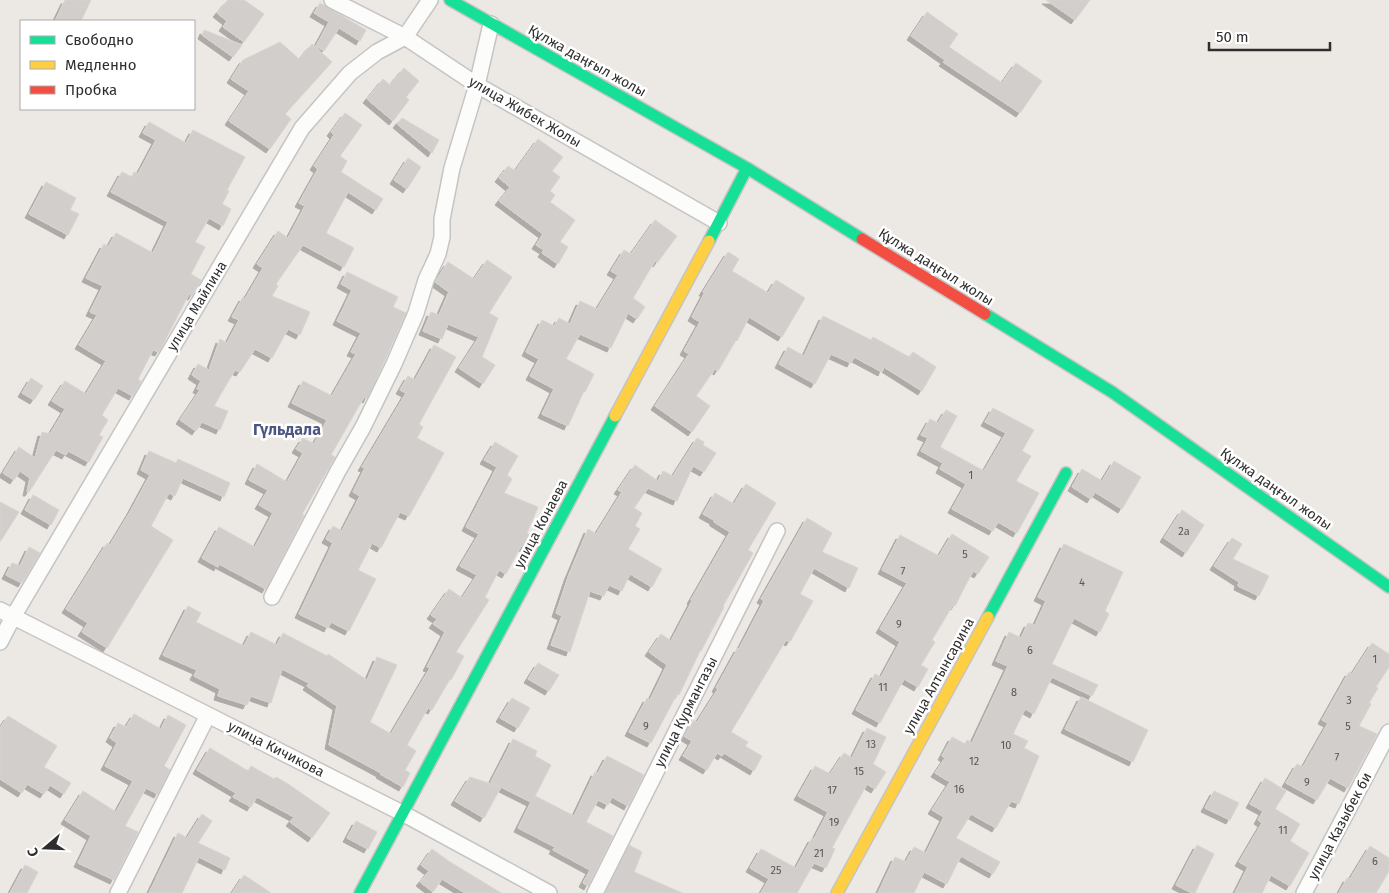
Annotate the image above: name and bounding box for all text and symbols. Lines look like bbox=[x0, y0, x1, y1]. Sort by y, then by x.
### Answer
legend bbox=[20, 20, 195, 110]
scale bar bbox=[1209, 20, 1330, 52]
street label: Құлжа даңғыл жолы bbox=[525, 21, 649, 101]
text: 50 m bbox=[1216, 28, 1249, 46]
text: Свободно bbox=[65, 31, 134, 49]
text: Медленно bbox=[65, 56, 137, 74]
street label: улица Жибек Жолы bbox=[466, 73, 584, 151]
text: Пробка bbox=[65, 81, 117, 99]
street label: Құлжа даңғыл жолы bbox=[875, 225, 997, 309]
street label: улица Майлина bbox=[163, 258, 231, 354]
district label: Гүльдала bbox=[253, 420, 321, 439]
street label: Құлжа даңғыл жолы bbox=[1217, 444, 1335, 534]
house number: 1 bbox=[969, 469, 973, 482]
street label: улица Конаева bbox=[511, 477, 571, 571]
house number: 2а bbox=[1178, 525, 1190, 538]
house number: 5 bbox=[962, 548, 968, 561]
house number: 7 bbox=[901, 565, 906, 578]
house number: 4 bbox=[1079, 576, 1085, 589]
street label: улица Алтынсарина bbox=[900, 615, 978, 737]
house number: 9 bbox=[896, 618, 902, 631]
house number: 6 bbox=[1027, 644, 1033, 657]
house number: 1 bbox=[1373, 653, 1377, 666]
street label: улица Курмангазы bbox=[651, 654, 721, 770]
house number: 11 bbox=[878, 681, 888, 694]
house number: 8 bbox=[1011, 686, 1017, 699]
house number: 3 bbox=[1346, 694, 1352, 707]
street label: улица Кичикова bbox=[225, 717, 327, 781]
house number: 9 bbox=[643, 720, 649, 733]
house number: 5 bbox=[1345, 720, 1351, 733]
house number: 13 bbox=[866, 738, 876, 751]
house number: 10 bbox=[1001, 739, 1011, 752]
house number: 7 bbox=[1335, 751, 1340, 764]
house number: 12 bbox=[969, 755, 979, 768]
house number: 15 bbox=[854, 765, 865, 778]
street label: улица Казыбек би bbox=[1305, 769, 1375, 883]
house number: 9 bbox=[1304, 776, 1310, 789]
house number: 16 bbox=[954, 783, 964, 796]
house number: 17 bbox=[827, 784, 837, 797]
house number: 19 bbox=[829, 816, 839, 829]
north arrow bbox=[20, 823, 70, 873]
house number: 11 bbox=[1278, 824, 1288, 837]
text: С bbox=[24, 845, 43, 859]
house number: 21 bbox=[814, 847, 824, 860]
house number: 6 bbox=[1372, 855, 1378, 868]
house number: 25 bbox=[771, 864, 782, 877]

